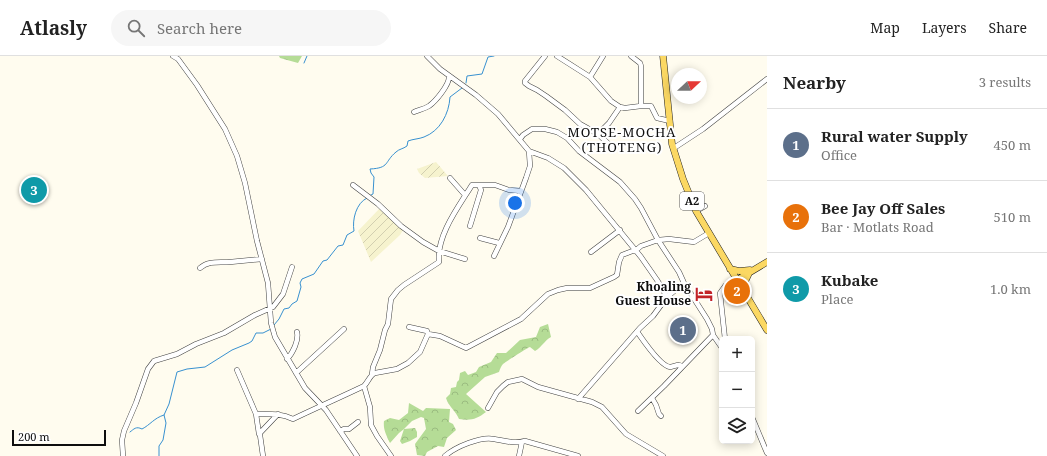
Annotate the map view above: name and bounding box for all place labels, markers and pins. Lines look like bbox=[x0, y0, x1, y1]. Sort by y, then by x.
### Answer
pin: 3 bbox=[21, 175, 47, 205]
pin: 2 bbox=[724, 276, 750, 306]
place label: Khoaling Guest House bbox=[615, 278, 691, 309]
hotel icon: Khoaling Guest House bbox=[694, 284, 714, 304]
pin: 1 bbox=[670, 315, 696, 345]

